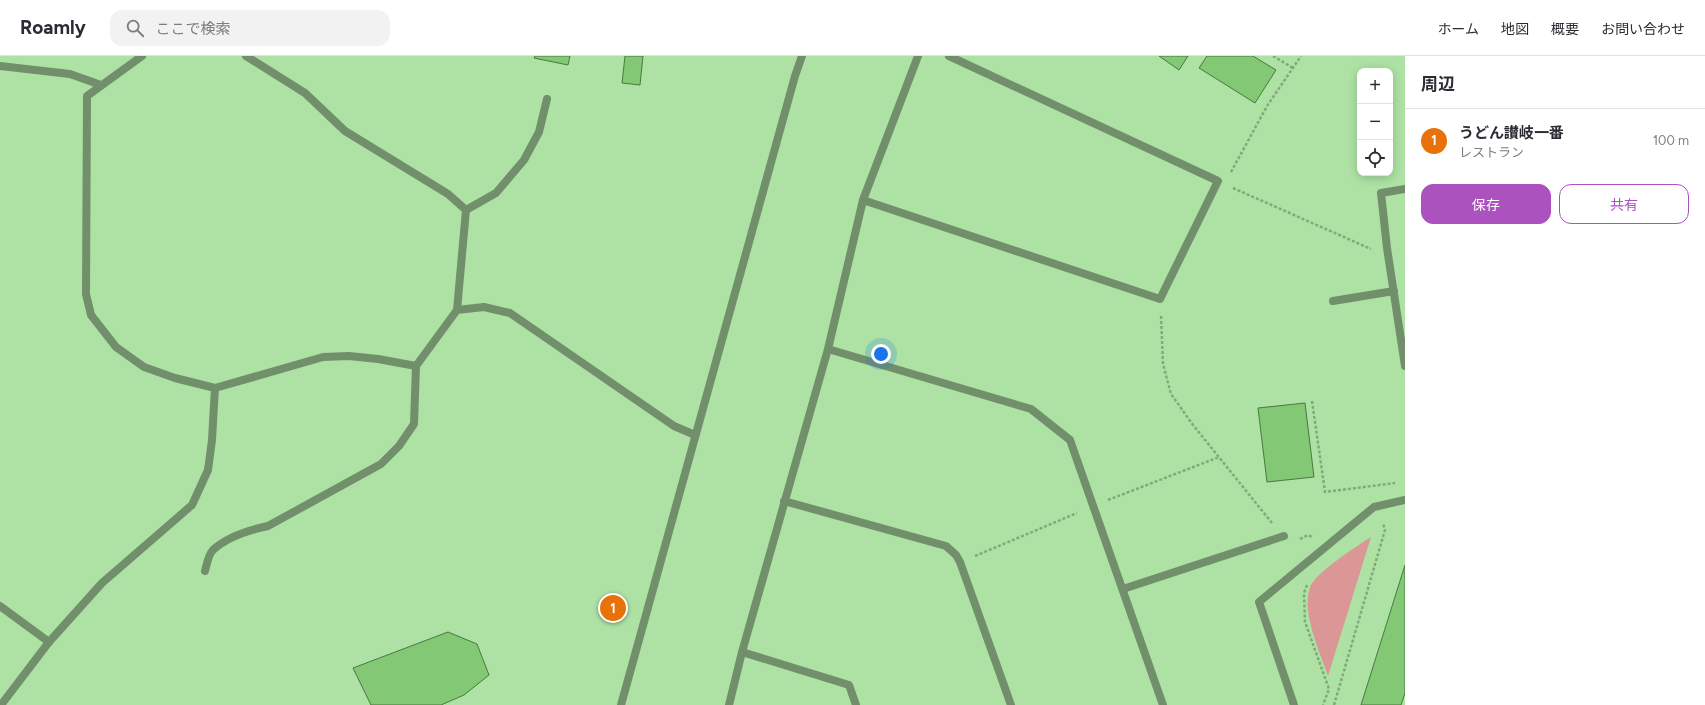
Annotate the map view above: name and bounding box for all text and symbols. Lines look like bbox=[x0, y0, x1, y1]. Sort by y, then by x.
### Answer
search box bbox=[110, 10, 390, 46]
text: Roamly bbox=[20, 16, 86, 39]
icon: search bbox=[124, 17, 146, 39]
text: ここで検索 bbox=[156, 20, 231, 38]
text: ホーム bbox=[1437, 21, 1479, 38]
text: 地図 bbox=[1501, 21, 1529, 38]
text: 概要 bbox=[1551, 21, 1579, 38]
text: お問い合わせ bbox=[1601, 21, 1685, 38]
map controls bbox=[1357, 68, 1393, 176]
button: + bbox=[1357, 68, 1393, 104]
text: 周辺 bbox=[1421, 74, 1455, 94]
button: − bbox=[1357, 104, 1393, 140]
text: うどん讃岐一番 bbox=[1459, 124, 1564, 142]
text: 1 bbox=[1431, 133, 1437, 148]
text: 100 m bbox=[1653, 133, 1689, 148]
button: locate bbox=[1357, 140, 1393, 176]
text: レストラン bbox=[1459, 145, 1524, 160]
button: 保存 bbox=[1421, 184, 1551, 224]
button: 共有 bbox=[1559, 184, 1689, 224]
your location bbox=[871, 344, 891, 364]
pin: 1 bbox=[600, 593, 626, 623]

